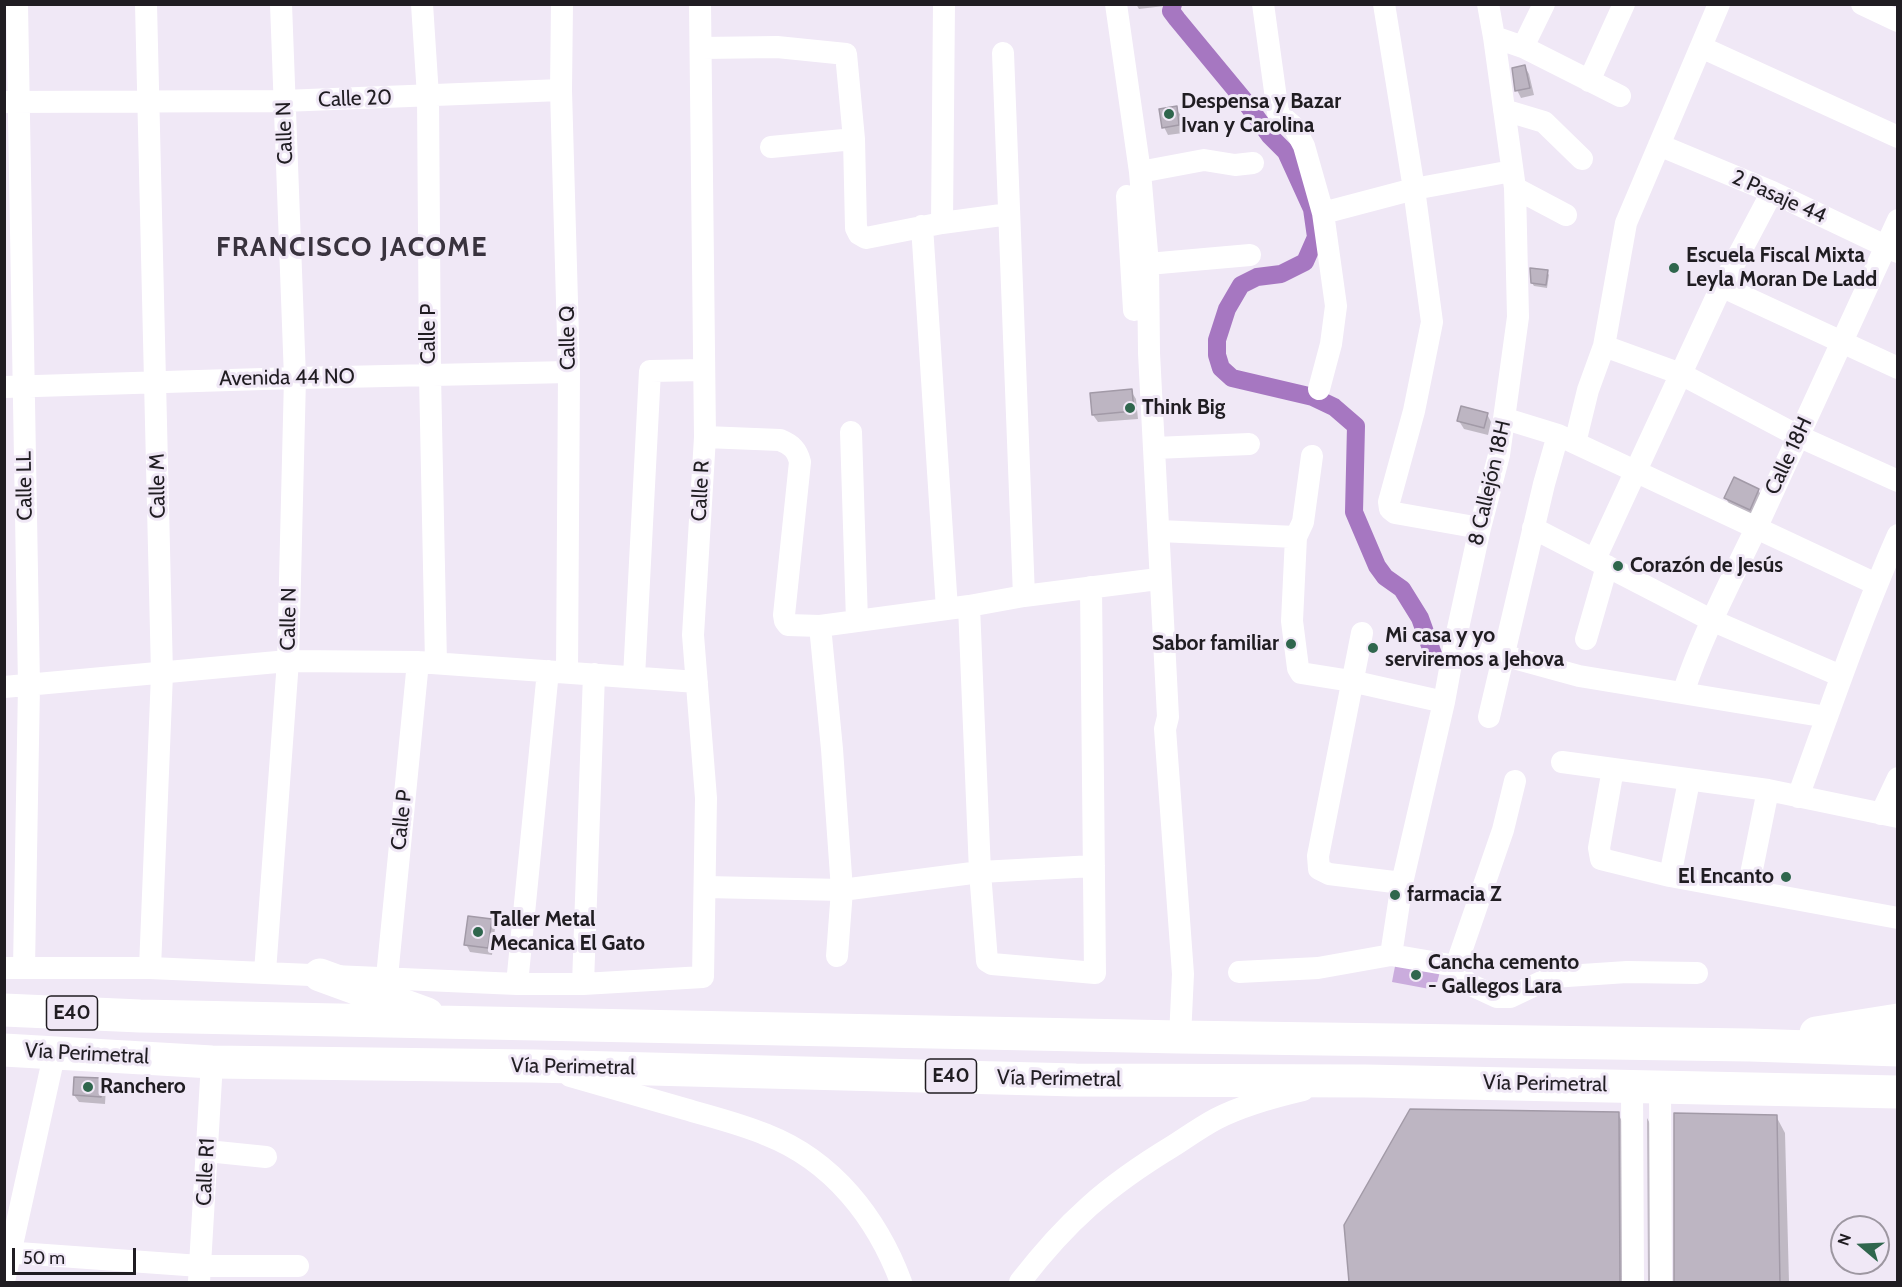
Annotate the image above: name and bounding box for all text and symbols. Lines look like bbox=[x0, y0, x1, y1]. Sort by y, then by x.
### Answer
street label: Calle 20 bbox=[318, 85, 392, 113]
place label: Despensa y Bazar Ivan y Carolina bbox=[1181, 89, 1341, 139]
street label: Calle N bbox=[271, 101, 299, 165]
marker: Despensa y Bazar Ivan y Carolina bbox=[1162, 107, 1176, 121]
street label: 2 Pasaje 44 bbox=[1728, 165, 1830, 229]
district label: FRANCISCO JACOME bbox=[216, 232, 488, 264]
place label: Escuela Fiscal Mixta Leyla Moran De Ladd bbox=[1686, 243, 1877, 293]
marker: Escuela Fiscal Mixta Leyla Moran De Ladd bbox=[1667, 261, 1681, 275]
street label: Calle P bbox=[416, 304, 442, 364]
street label: Calle Q bbox=[555, 306, 581, 370]
street label: Avenida 44 NO bbox=[219, 364, 355, 392]
place label: Think Big bbox=[1142, 395, 1225, 421]
marker: Think Big bbox=[1123, 401, 1137, 415]
street label: Calle 18H bbox=[1760, 413, 1818, 499]
street label: 8 Callejón 18H bbox=[1463, 418, 1517, 548]
street label: Calle LL bbox=[12, 451, 38, 521]
street label: Calle M bbox=[145, 453, 171, 519]
street label: Calle R bbox=[687, 460, 715, 522]
place label: Corazón de Jesús bbox=[1630, 553, 1783, 579]
marker: Corazón de Jesús bbox=[1611, 559, 1625, 573]
street label: Calle N bbox=[276, 587, 302, 651]
place label: Mi casa y yo serviremos a Jehova bbox=[1385, 623, 1564, 673]
place label: Sabor familiar bbox=[1152, 631, 1279, 657]
marker: Sabor familiar bbox=[1284, 637, 1298, 651]
marker: Mi casa y yo serviremos a Jehova bbox=[1366, 641, 1380, 655]
street label: Calle P bbox=[386, 789, 418, 851]
place label: El Encanto bbox=[1678, 864, 1774, 890]
marker: El Encanto bbox=[1779, 870, 1793, 884]
place label: farmacia Z bbox=[1407, 882, 1501, 908]
marker: farmacia Z bbox=[1388, 888, 1402, 902]
place label: Taller Metal Mecanica El Gato bbox=[490, 907, 645, 957]
marker: Taller Metal Mecanica El Gato bbox=[471, 925, 485, 939]
place label: Cancha cemento - Gallegos Lara bbox=[1428, 950, 1579, 1000]
marker: Cancha cemento - Gallegos Lara bbox=[1409, 968, 1423, 982]
road number: E40 bbox=[46, 996, 98, 1030]
street label: Vía Perimetral bbox=[24, 1038, 150, 1070]
street label: Vía Perimetral bbox=[511, 1053, 635, 1081]
road number: E40 bbox=[926, 1059, 976, 1093]
street label: Vía Perimetral bbox=[997, 1065, 1121, 1093]
street label: Vía Perimetral bbox=[1483, 1070, 1607, 1098]
place label: Ranchero bbox=[100, 1074, 186, 1100]
marker: Ranchero bbox=[81, 1080, 95, 1094]
street label: Calle R1 bbox=[192, 1137, 220, 1207]
north arrow bbox=[1830, 1215, 1890, 1275]
text: N bbox=[1834, 1231, 1855, 1248]
scale bar bbox=[15, 1236, 140, 1274]
text: 50 m bbox=[23, 1247, 65, 1269]

